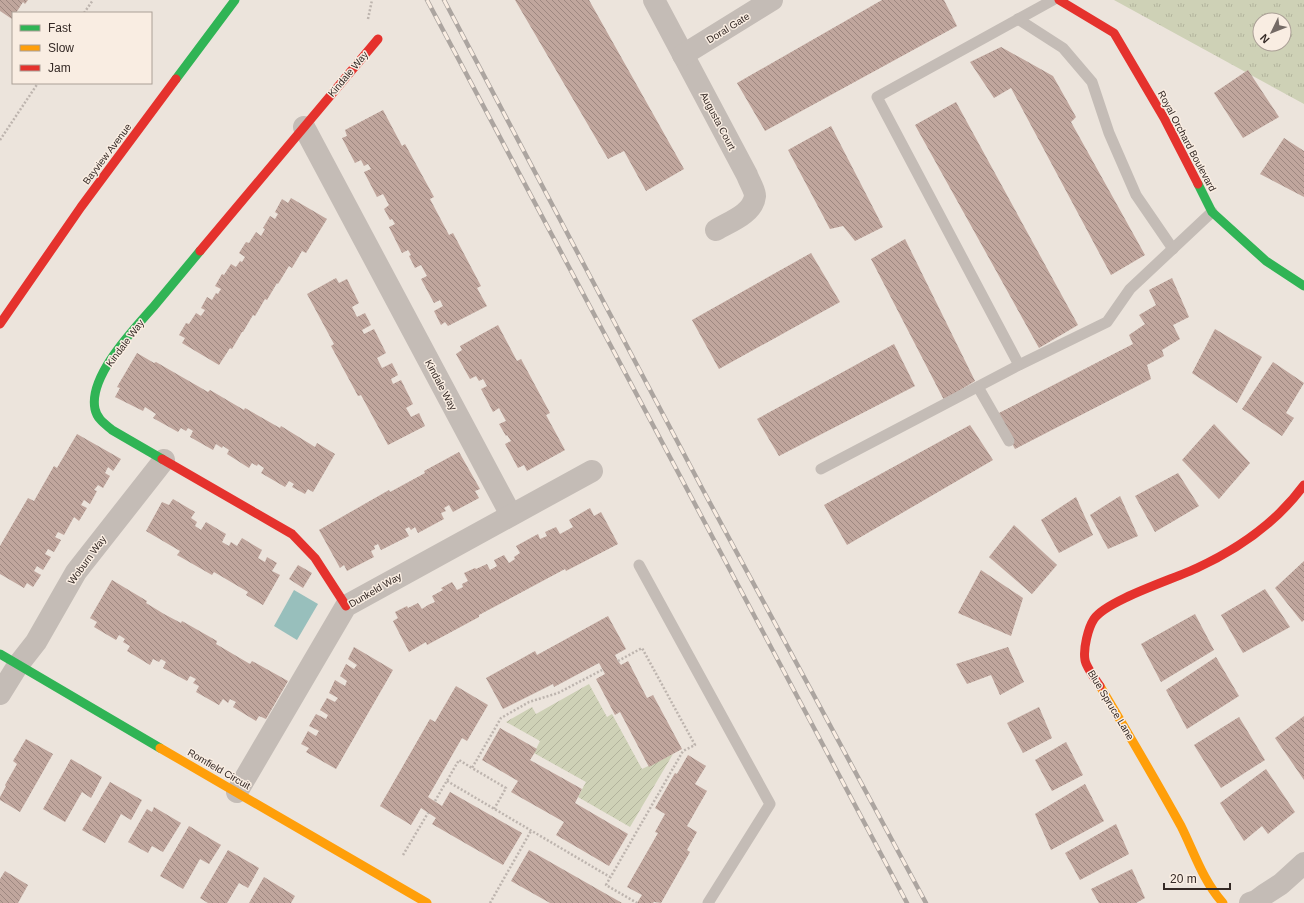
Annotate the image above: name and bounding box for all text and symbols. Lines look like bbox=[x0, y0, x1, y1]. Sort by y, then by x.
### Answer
street label: Doral Gate bbox=[705, 10, 752, 45]
legend bbox=[12, 12, 152, 84]
north arrow bbox=[1252, 12, 1292, 52]
text: Fast bbox=[48, 21, 72, 35]
text: N bbox=[1258, 32, 1272, 46]
text: Slow bbox=[48, 41, 74, 55]
street label: Kindale Way bbox=[326, 49, 370, 99]
text: Jam bbox=[48, 61, 71, 75]
street label: Royal Orchard Boulevard bbox=[1156, 89, 1218, 193]
street label: Augusta Court bbox=[698, 90, 738, 152]
street label: Bayview Avenue bbox=[81, 121, 134, 187]
street label: Kindale Way bbox=[104, 317, 146, 369]
street label: Kindale Way bbox=[423, 358, 459, 412]
street label: Woburn Way bbox=[66, 534, 108, 586]
street label: Dunkeld Way bbox=[347, 570, 403, 610]
street label: Blue Spruce Lane bbox=[1086, 668, 1136, 742]
street label: Romfield Circuit bbox=[186, 747, 252, 792]
scale bar bbox=[1164, 865, 1230, 891]
text: 20 m bbox=[1170, 872, 1197, 886]

